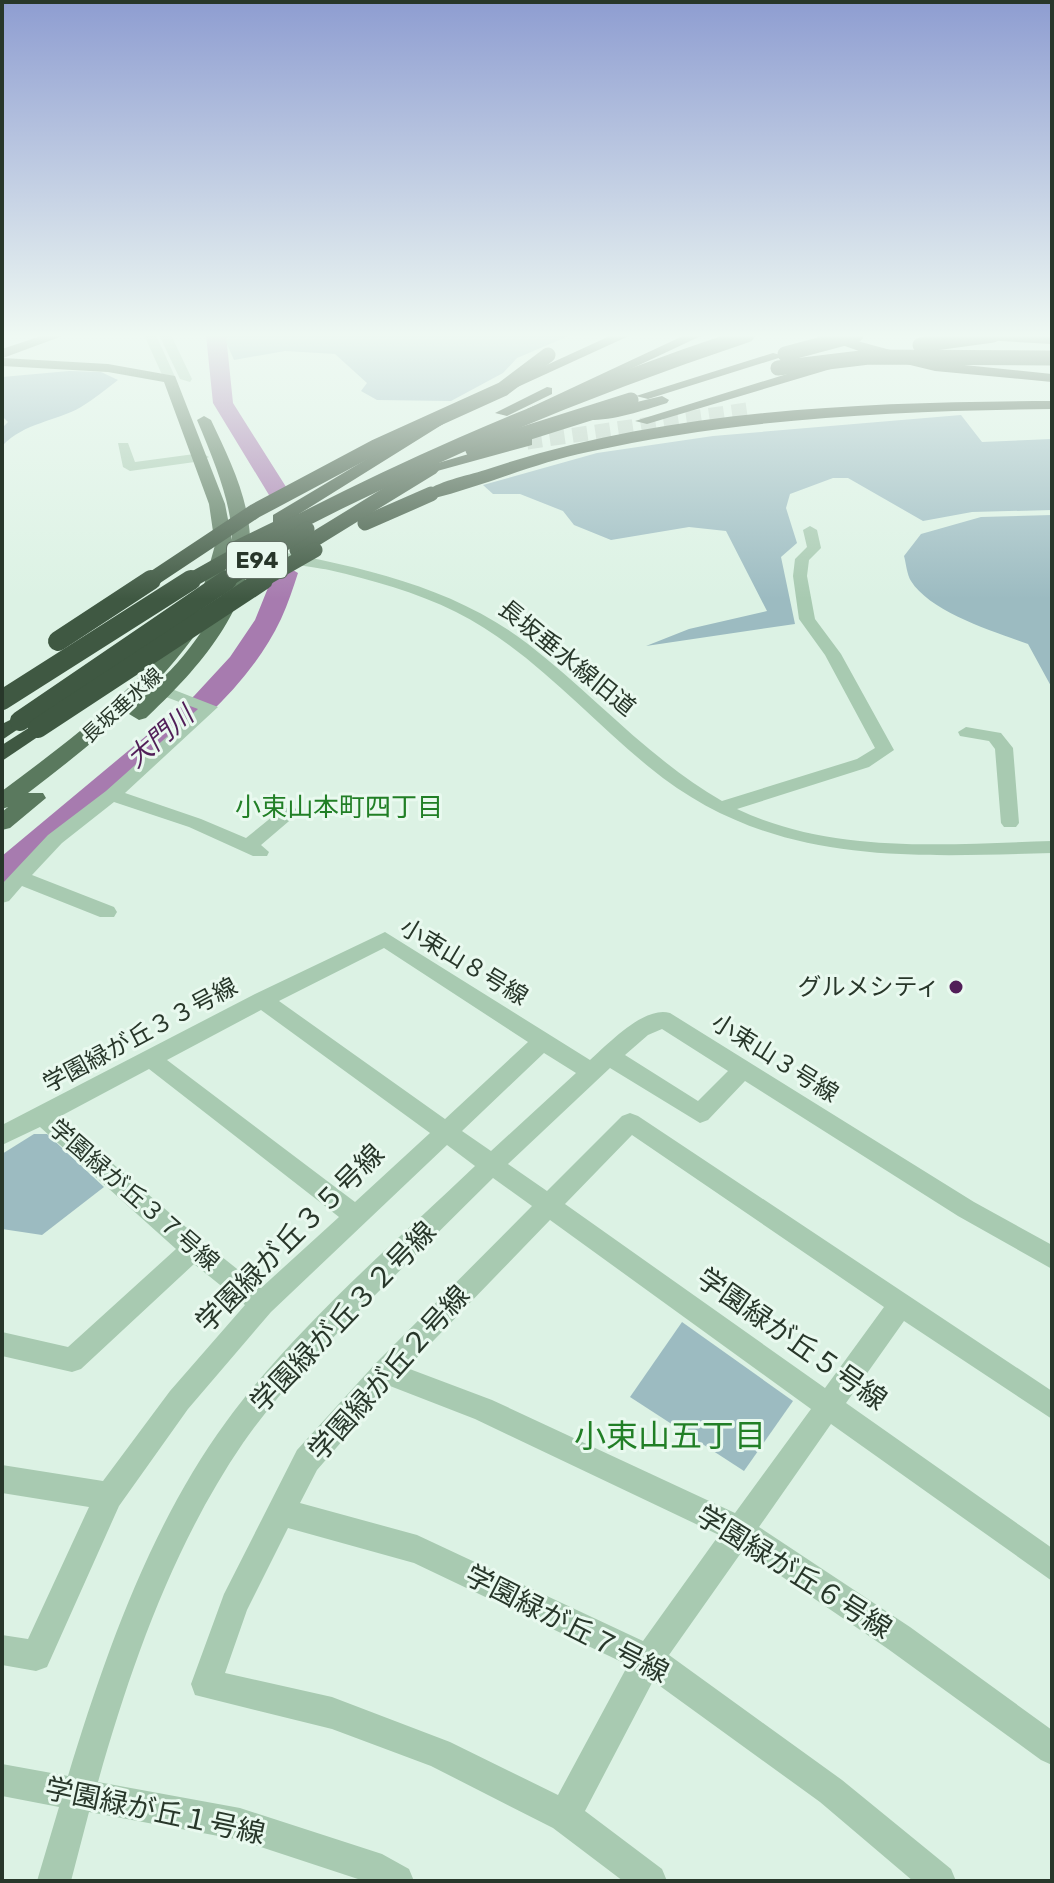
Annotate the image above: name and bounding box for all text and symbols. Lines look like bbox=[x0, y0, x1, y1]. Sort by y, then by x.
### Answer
road number: E94 bbox=[227, 542, 287, 578]
street label: 長坂垂水線旧道 bbox=[493, 594, 641, 722]
street label: 長坂垂水線 bbox=[77, 663, 167, 747]
water label: 大門川 bbox=[120, 698, 202, 774]
district label: 小束山本町四丁目 bbox=[235, 792, 443, 823]
street label: 小束山８号線 bbox=[395, 913, 533, 1011]
street label: 学園緑が丘３３号線 bbox=[38, 972, 242, 1098]
place label: グルメシティ bbox=[797, 973, 940, 1001]
marker: グルメシティ bbox=[947, 978, 965, 996]
street label: 小束山３号線 bbox=[707, 1008, 843, 1108]
street label: 学園緑が丘３７号線 bbox=[43, 1114, 225, 1276]
street label: 学園緑が丘３５号線 bbox=[189, 1137, 391, 1339]
street label: 学園緑が丘３２号線 bbox=[244, 1215, 442, 1419]
street label: 学園緑が丘５号線 bbox=[691, 1261, 893, 1417]
street label: 学園緑が丘２号線 bbox=[302, 1279, 476, 1467]
district label: 小束山五丁目 bbox=[574, 1417, 766, 1455]
street label: 学園緑が丘６号線 bbox=[690, 1499, 898, 1645]
street label: 学園緑が丘７号線 bbox=[460, 1558, 674, 1690]
street label: 学園緑が丘１号線 bbox=[42, 1772, 268, 1850]

